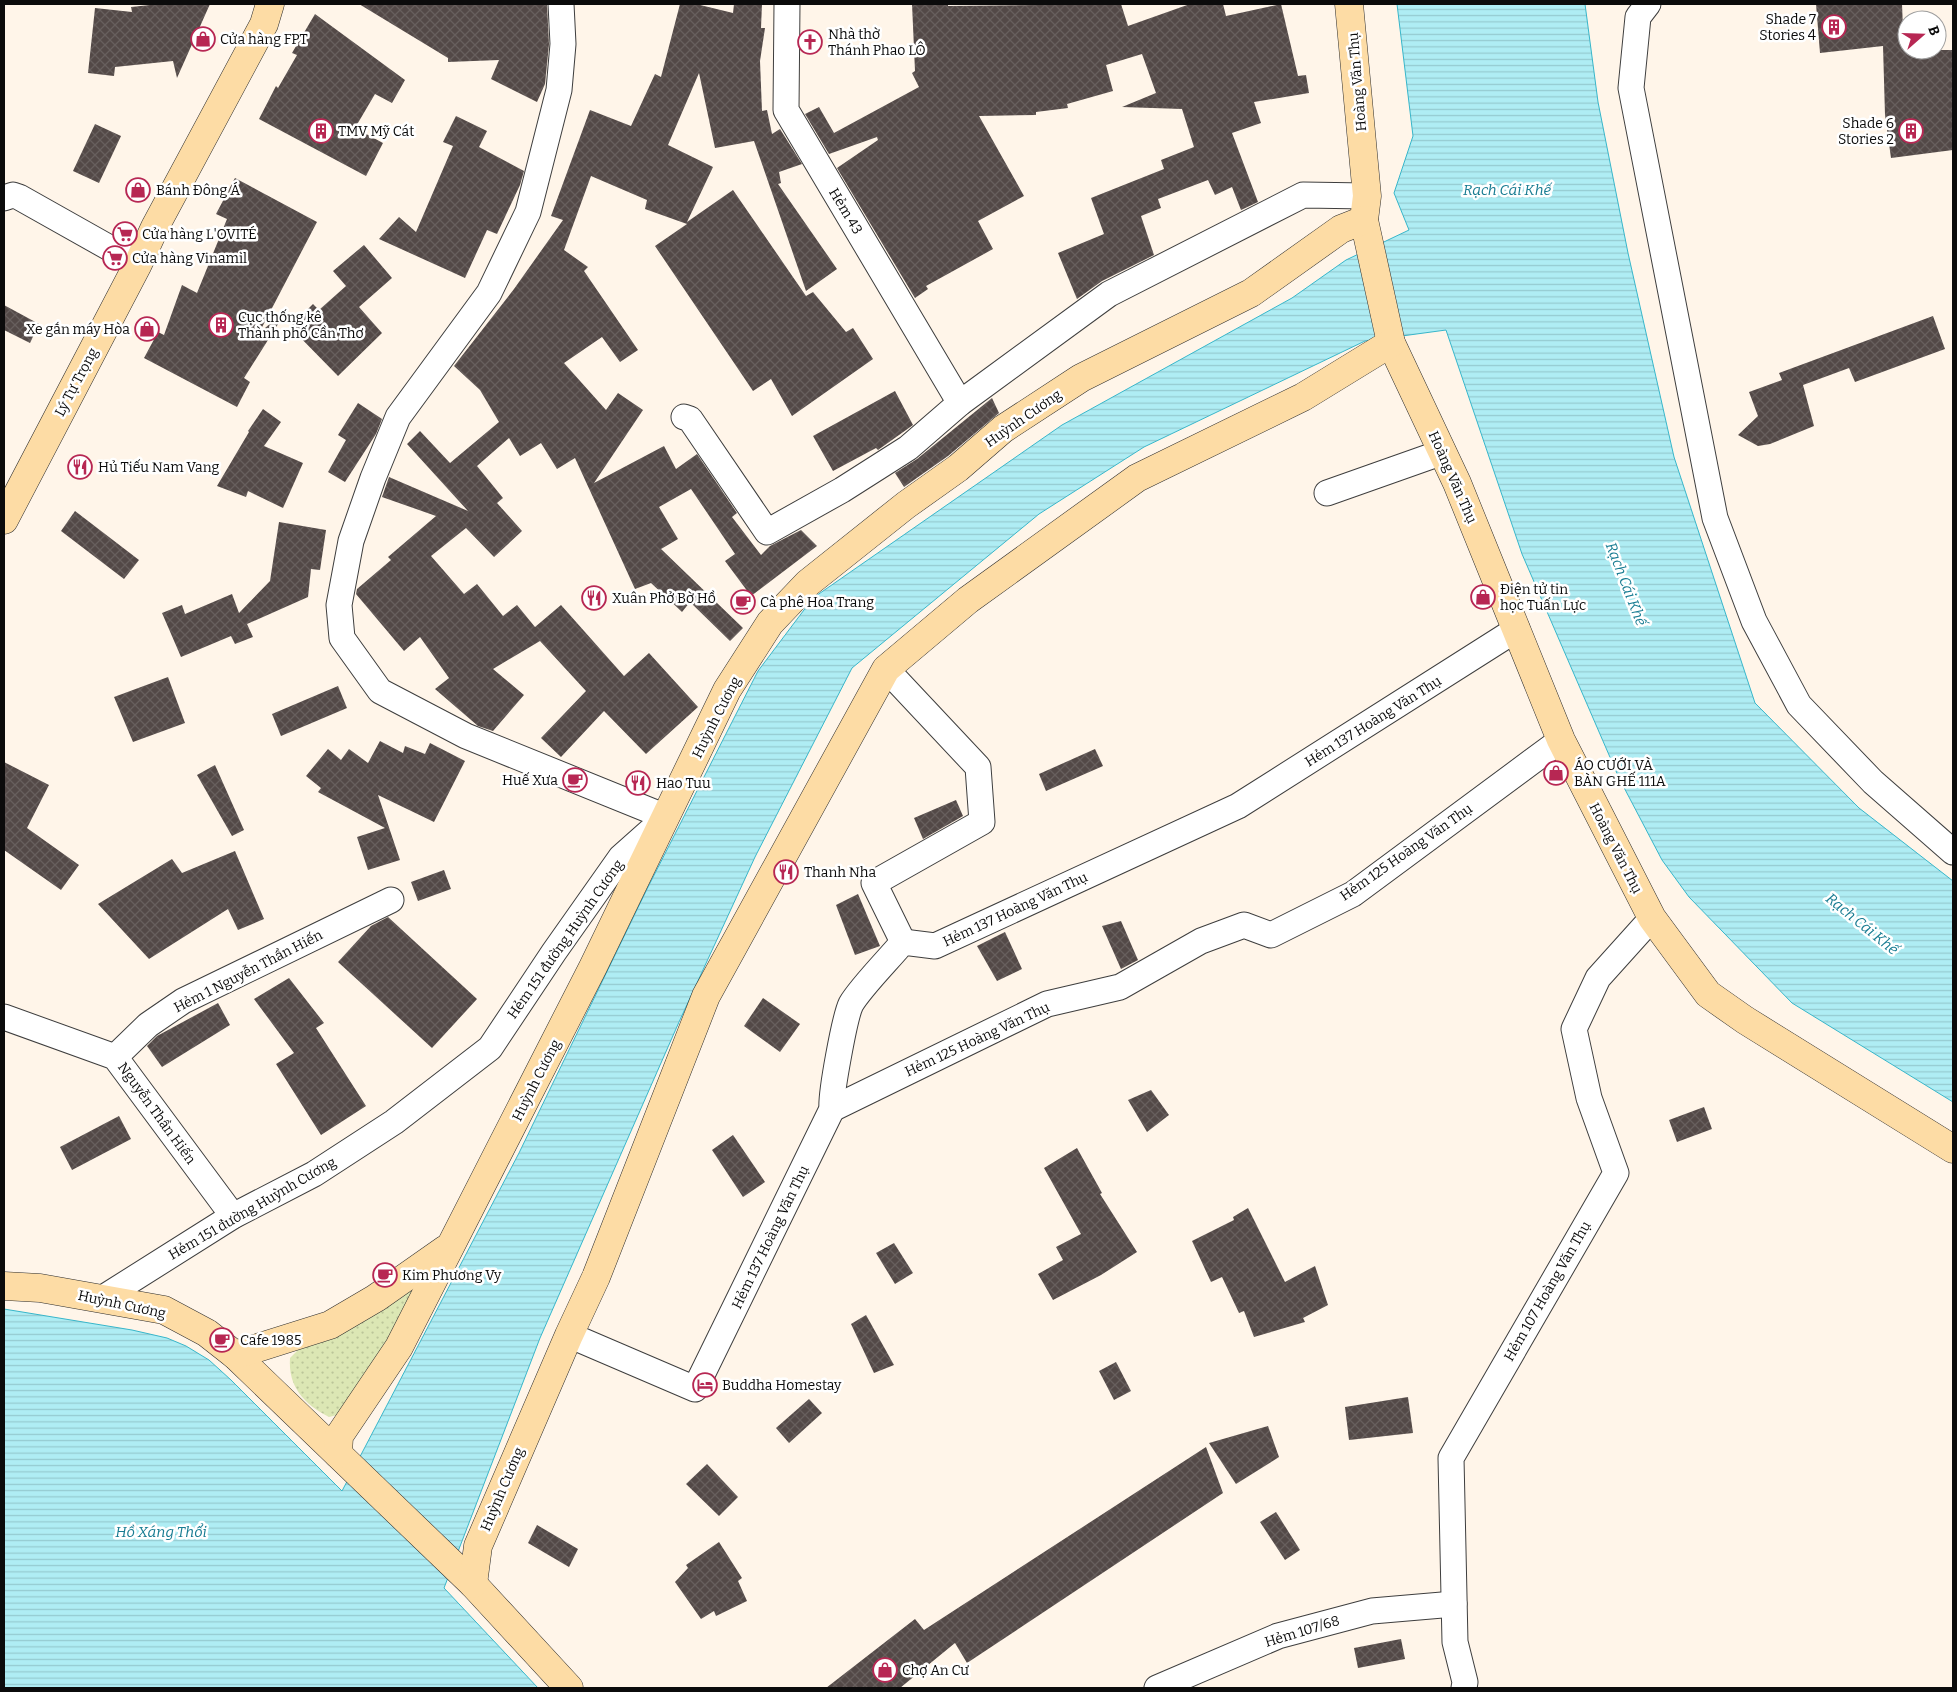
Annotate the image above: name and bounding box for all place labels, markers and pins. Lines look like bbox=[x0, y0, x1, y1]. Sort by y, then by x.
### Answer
place label: Shade 7 Stories 4 bbox=[1759, 11, 1816, 44]
building icon: Shade 7 Stories 4 bbox=[1821, 14, 1847, 40]
shop icon: Cửa hàng FPT bbox=[190, 26, 216, 52]
place label: Nhà thờ Thánh Phao LÔ bbox=[828, 26, 926, 59]
church icon: Nhà thờ Thánh Phao LÔ bbox=[797, 29, 823, 55]
place label: Cửa hàng FPT bbox=[220, 31, 308, 48]
place label: Shade 6 Stories 2 bbox=[1838, 115, 1894, 148]
building icon: TMV Mỹ Cát bbox=[308, 118, 334, 144]
building icon: Shade 6 Stories 2 bbox=[1898, 118, 1924, 144]
place label: TMV Mỹ Cát bbox=[338, 123, 414, 140]
shop icon: Bánh Đông Á bbox=[125, 177, 151, 203]
place label: Bánh Đông Á bbox=[156, 181, 240, 199]
supermarket icon: Cửa hàng L'OVITÉ bbox=[112, 221, 138, 247]
place label: Cửa hàng L'OVITÉ bbox=[142, 225, 257, 243]
supermarket icon: Cửa hàng Vinamil bbox=[102, 245, 128, 271]
place label: Cửa hàng Vinamil bbox=[132, 250, 247, 267]
place label: Cục thống kê Thành phố Cần Thơ bbox=[238, 308, 364, 342]
building icon: Cục thống kê Thành phố Cần Thơ bbox=[208, 312, 234, 338]
shop icon: Xe gắn máy Hòa bbox=[134, 316, 160, 342]
place label: Xe gắn máy Hòa bbox=[26, 321, 130, 338]
restaurant icon: Hủ Tiếu Nam Vang bbox=[67, 454, 93, 480]
place label: Hủ Tiếu Nam Vang bbox=[98, 458, 220, 476]
place label: Điện tử tin học Tuấn Lực bbox=[1500, 581, 1586, 614]
shop icon: Điện tử tin học Tuấn Lực bbox=[1470, 584, 1496, 610]
restaurant icon: Xuân Phở Bờ Hồ bbox=[581, 585, 607, 611]
place label: Xuân Phở Bờ Hồ bbox=[612, 589, 716, 607]
cafe icon: Cà phê Hoa Trang bbox=[730, 589, 756, 615]
place label: Cà phê Hoa Trang bbox=[760, 594, 874, 611]
place label: ÁO CƯỚI VÀ BÀN GHẾ 111A bbox=[1574, 756, 1666, 790]
shop icon: ÁO CƯỚI VÀ BÀN GHẾ 111A bbox=[1543, 760, 1569, 786]
cafe icon: Huế Xưa bbox=[562, 767, 588, 793]
restaurant icon: Hao Tuu bbox=[625, 770, 651, 796]
place label: Huế Xưa bbox=[502, 771, 558, 789]
place label: Hao Tuu bbox=[656, 775, 711, 792]
restaurant icon: Thanh Nha bbox=[773, 859, 799, 885]
place label: Thanh Nha bbox=[804, 864, 877, 881]
cafe icon: Kim Phương Vy bbox=[372, 1262, 398, 1288]
place label: Kim Phương Vy bbox=[402, 1267, 502, 1284]
cafe icon: Cafe 1985 bbox=[209, 1327, 235, 1353]
place label: Cafe 1985 bbox=[240, 1332, 301, 1349]
hotel icon: Buddha Homestay bbox=[692, 1372, 718, 1398]
place label: Buddha Homestay bbox=[722, 1377, 842, 1394]
shop icon: Chợ An Cư bbox=[872, 1657, 898, 1683]
place label: Chợ An Cư bbox=[902, 1662, 969, 1679]

